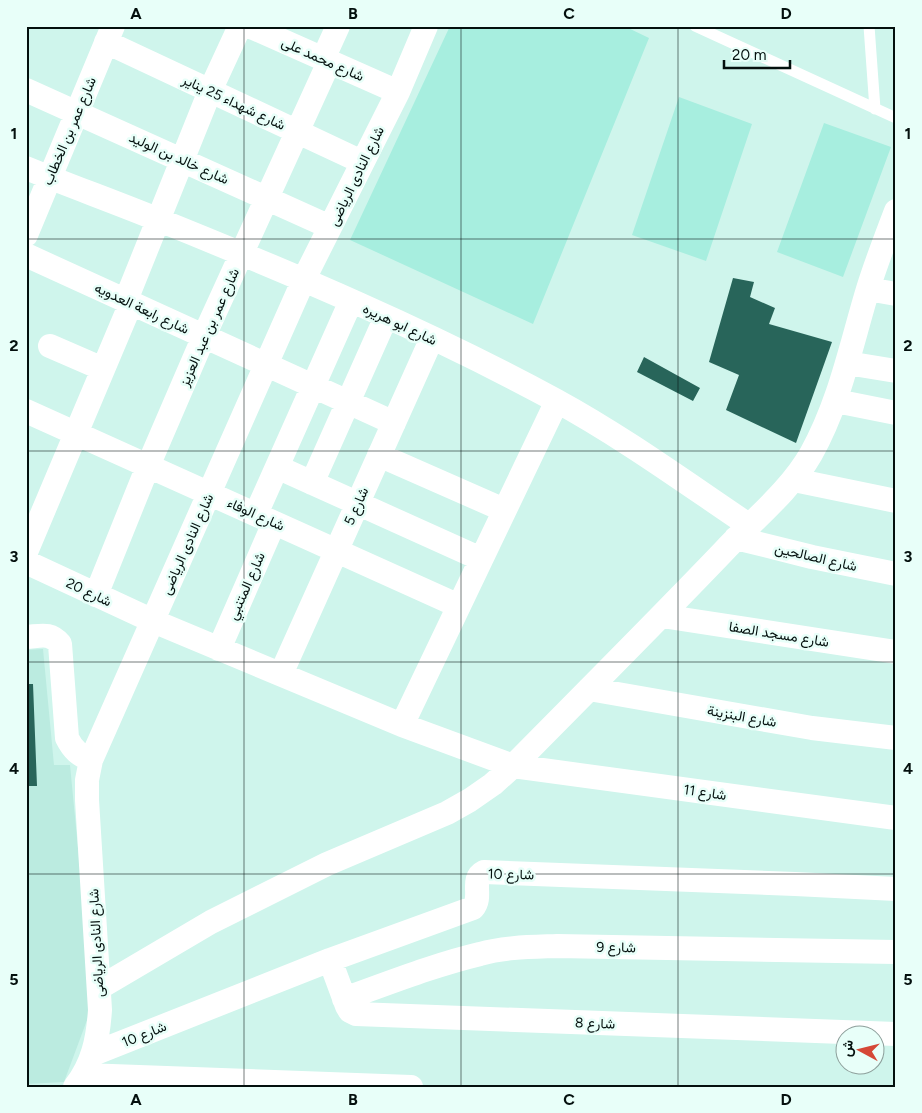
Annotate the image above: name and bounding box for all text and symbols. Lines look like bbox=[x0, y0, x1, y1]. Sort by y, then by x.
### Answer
text: A bbox=[130, 4, 142, 23]
text: B bbox=[348, 4, 358, 23]
text: C bbox=[563, 4, 575, 23]
text: D bbox=[780, 4, 792, 23]
street label: شارع محمد على bbox=[278, 34, 367, 87]
scale bar bbox=[724, 38, 791, 70]
text: 20 m bbox=[732, 46, 766, 64]
street label: شارع شهداء 25 يناير bbox=[178, 71, 288, 136]
street label: شارع عمر بن الخطاب bbox=[39, 75, 102, 189]
text: 1 bbox=[11, 124, 17, 143]
street label: شارع النادى الرياضى bbox=[325, 124, 390, 230]
text: 1 bbox=[905, 124, 911, 143]
street label: شارع خالد بن الوليد bbox=[125, 129, 231, 190]
street label: شارع عمر بن عبد العزيز bbox=[175, 266, 245, 391]
street label: شارع رابعة العدويه bbox=[91, 279, 192, 340]
street label: شارع ابو هريره bbox=[359, 300, 439, 351]
text: 2 bbox=[9, 336, 19, 355]
text: 2 bbox=[903, 336, 913, 355]
street label: شارع 5 bbox=[341, 485, 374, 529]
street label: شارع النادى الرياضى bbox=[158, 491, 219, 598]
street label: شارع الوفاء bbox=[224, 494, 287, 536]
street label: شارع الصالحين bbox=[773, 540, 859, 577]
text: 3 bbox=[10, 547, 19, 566]
text: 3 bbox=[904, 547, 913, 566]
street label: شارع المتنبي bbox=[224, 550, 272, 624]
street label: شارع 20 bbox=[62, 575, 114, 612]
street label: شارع مسجد الصفا bbox=[727, 618, 830, 653]
street label: شارع البنزينة bbox=[706, 702, 778, 733]
text: 4 bbox=[9, 759, 19, 778]
text: 4 bbox=[903, 759, 913, 778]
street label: شارع 11 bbox=[682, 781, 728, 806]
street label: شارع 10 bbox=[488, 866, 534, 885]
street label: شارع النادى الرياضى bbox=[85, 888, 110, 998]
street label: شارع 9 bbox=[596, 939, 636, 958]
text: 5 bbox=[9, 970, 19, 989]
text: 5 bbox=[903, 970, 913, 989]
street label: شارع 8 bbox=[575, 1014, 615, 1035]
street label: شارع 10 bbox=[119, 1018, 170, 1053]
north arrow bbox=[834, 1026, 884, 1076]
text: ش bbox=[838, 1039, 857, 1058]
text: A bbox=[130, 1090, 142, 1109]
text: B bbox=[348, 1090, 358, 1109]
text: C bbox=[563, 1090, 575, 1109]
text: D bbox=[780, 1090, 792, 1109]

